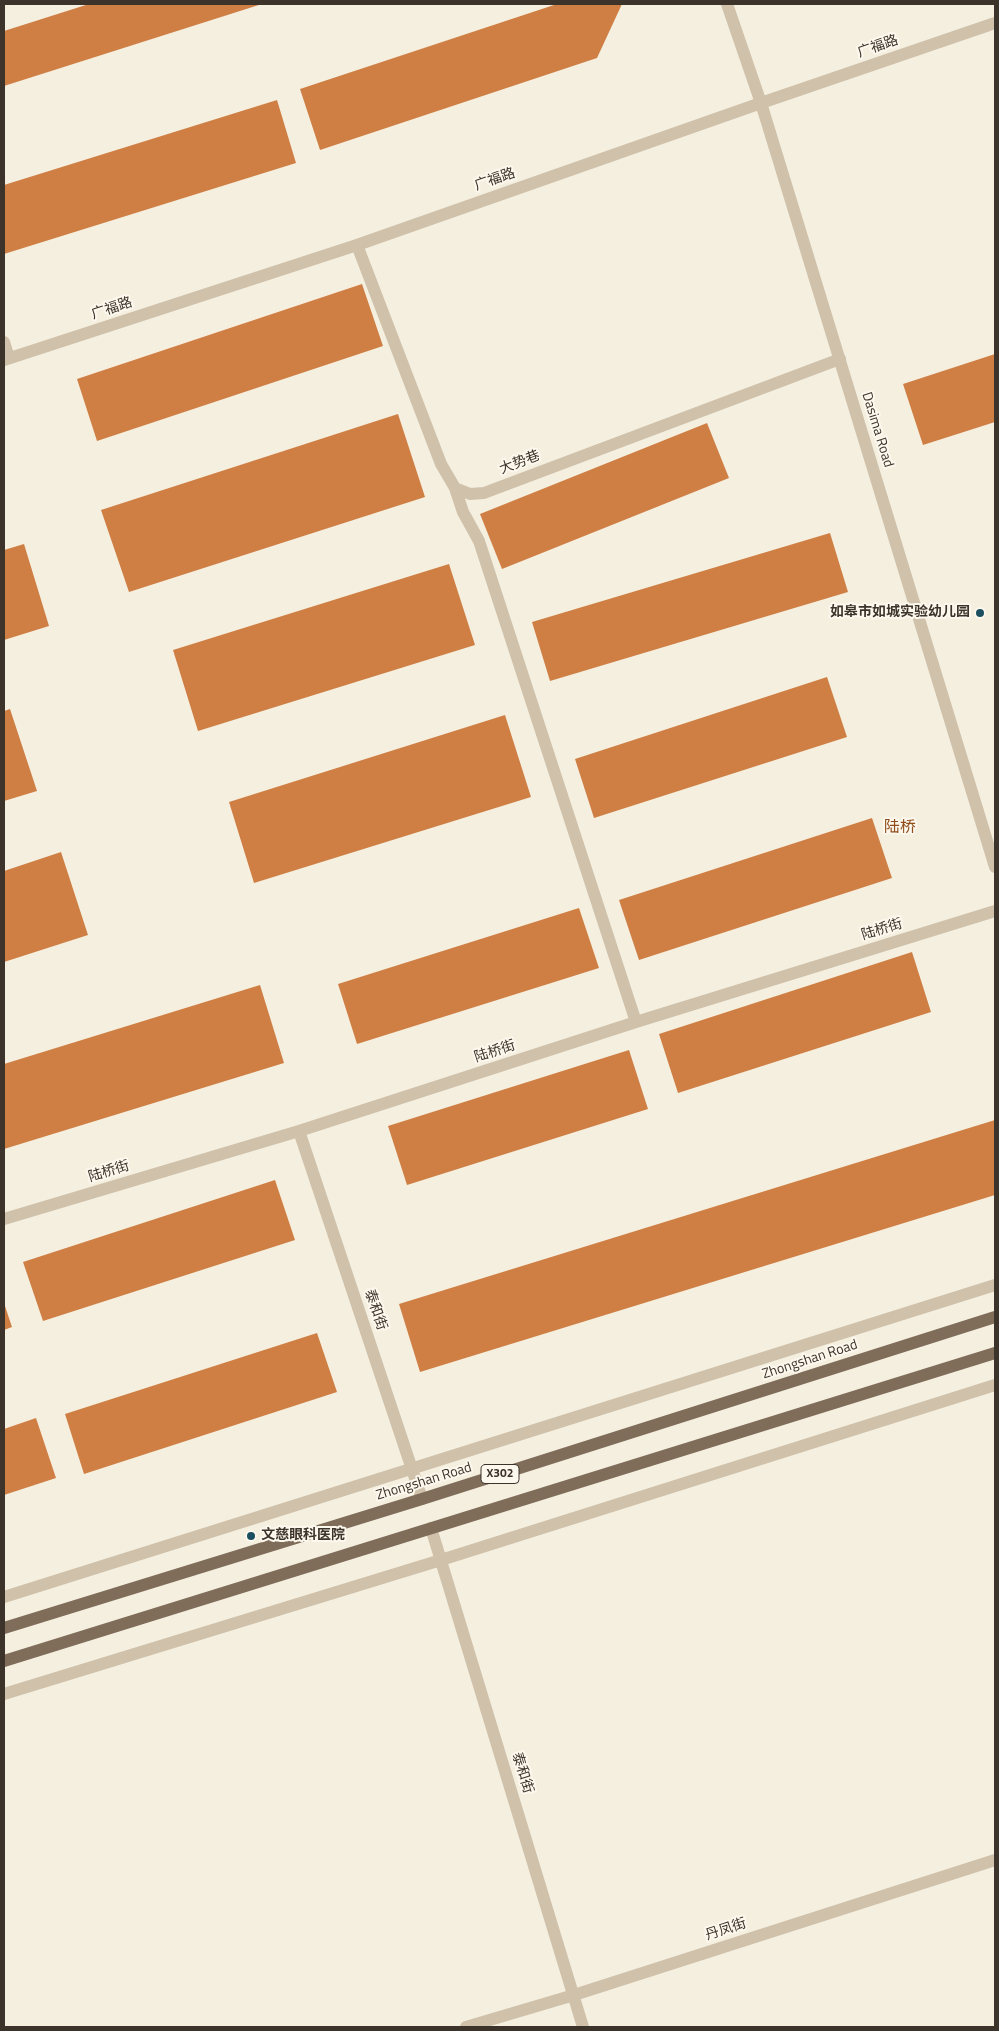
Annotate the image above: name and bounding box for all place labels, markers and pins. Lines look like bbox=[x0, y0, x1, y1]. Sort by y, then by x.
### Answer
place label: 如皋市如城实验幼儿园 bbox=[830, 605, 970, 621]
marker: 如皋市如城实验幼儿园 bbox=[974, 607, 986, 619]
place label: 文慈眼科医院 bbox=[261, 1528, 345, 1544]
marker: 文慈眼科医院 bbox=[245, 1530, 257, 1542]

